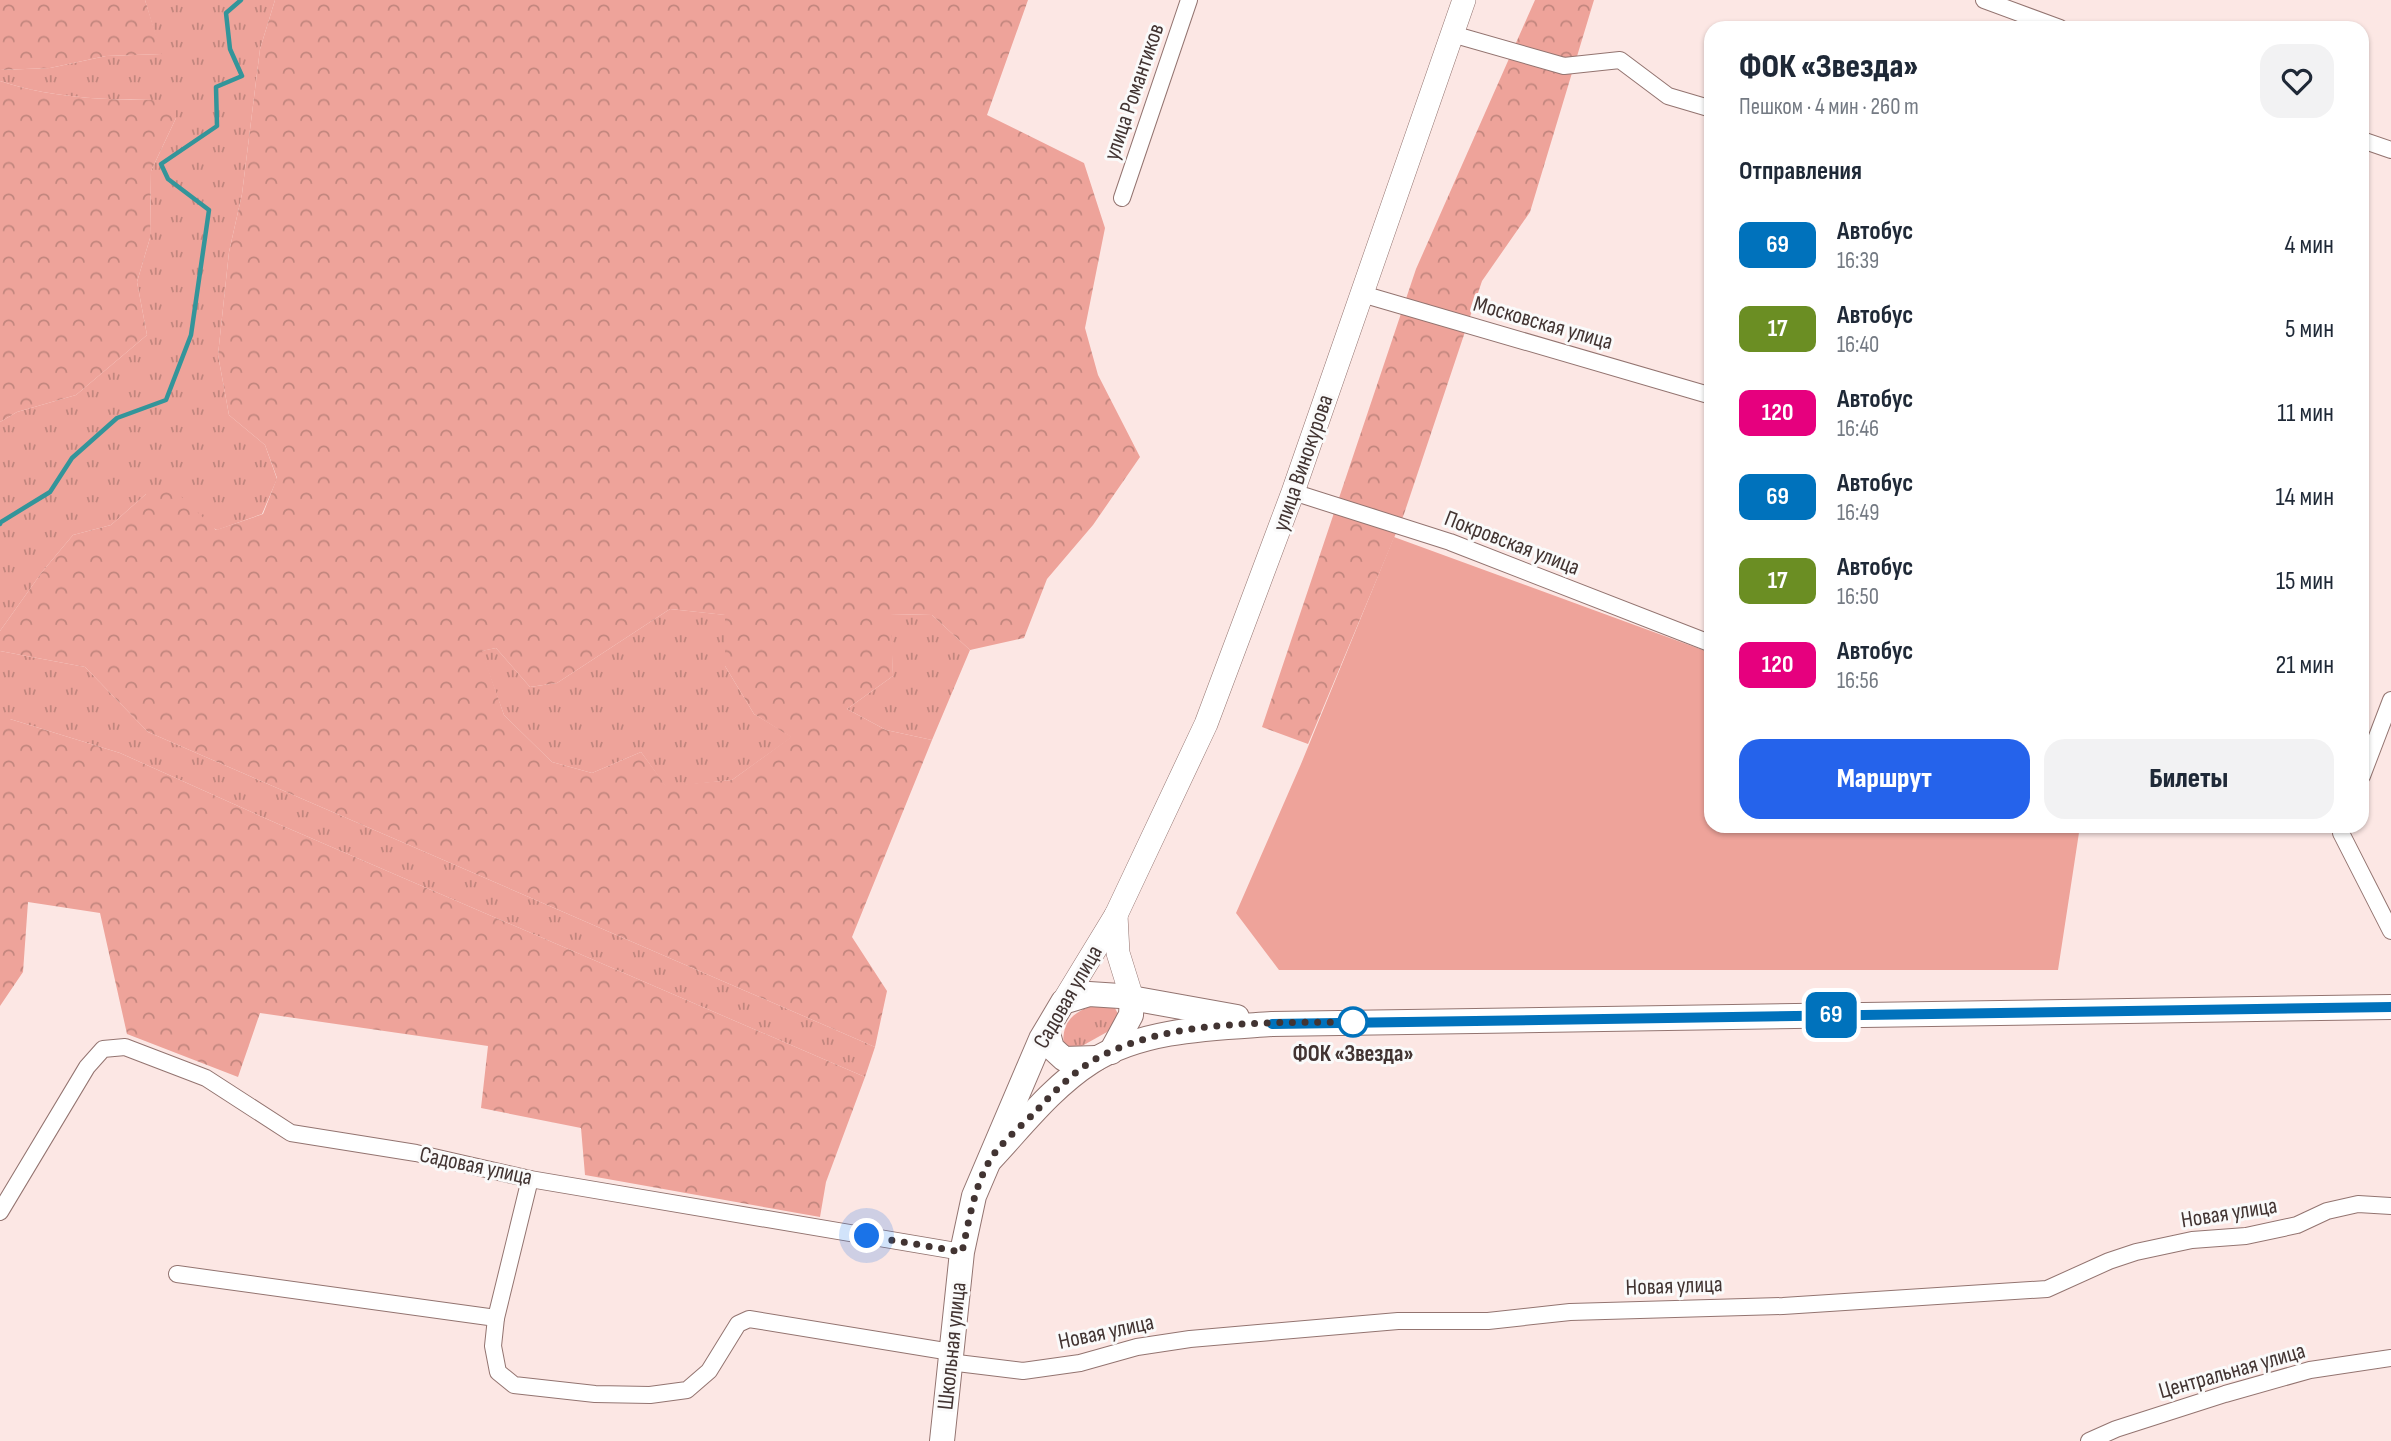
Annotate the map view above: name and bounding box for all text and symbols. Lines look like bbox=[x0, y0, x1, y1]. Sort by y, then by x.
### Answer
street label: улица Романтиков bbox=[1098, 20, 1170, 164]
button: heart bbox=[2260, 44, 2334, 118]
text: ФОК «Звезда» bbox=[1739, 47, 1918, 87]
text: Пешком · 4 мин · 260 m bbox=[1739, 93, 1919, 121]
text: Отправления bbox=[1739, 156, 1862, 187]
text: Автобус bbox=[1837, 216, 1913, 247]
text: 69 bbox=[1766, 230, 1789, 259]
text: 4 мин bbox=[2285, 230, 2334, 261]
text: 16:39 bbox=[1837, 247, 1879, 275]
street label: Московская улица bbox=[1470, 290, 1616, 356]
text: Автобус bbox=[1837, 300, 1913, 331]
text: 17 bbox=[1768, 314, 1787, 343]
text: 5 мин bbox=[2285, 314, 2334, 345]
text: 16:40 bbox=[1837, 331, 1879, 359]
text: Автобус bbox=[1837, 384, 1913, 415]
street label: улица Винокурова bbox=[1267, 391, 1339, 535]
text: 120 bbox=[1762, 398, 1793, 427]
text: 11 мин bbox=[2277, 398, 2334, 429]
text: 16:46 bbox=[1837, 415, 1879, 443]
text: Автобус bbox=[1837, 468, 1913, 499]
text: 69 bbox=[1766, 482, 1789, 511]
text: 14 мин bbox=[2275, 482, 2334, 513]
text: 16:49 bbox=[1837, 499, 1879, 527]
street label: Покровская улица bbox=[1440, 504, 1584, 582]
text: Автобус bbox=[1837, 552, 1913, 583]
text: 17 bbox=[1768, 566, 1787, 595]
text: 15 мин bbox=[2276, 566, 2334, 597]
text: 16:50 bbox=[1837, 583, 1879, 611]
text: Автобус bbox=[1837, 636, 1913, 667]
text: 120 bbox=[1762, 650, 1793, 679]
text: 21 мин bbox=[2276, 650, 2334, 681]
text: 16:56 bbox=[1837, 667, 1879, 695]
button: Маршрут bbox=[1739, 739, 2030, 819]
button: Билеты bbox=[2044, 739, 2334, 819]
street label: Садовая улица bbox=[1027, 940, 1109, 1054]
line badge: 69 bbox=[1800, 992, 1862, 1038]
text: 69 bbox=[1820, 1000, 1842, 1029]
marker: ФОК «Звезда» bbox=[1338, 1007, 1368, 1037]
place label: ФОК «Звезда» bbox=[1292, 1040, 1414, 1068]
street label: Садовая улица bbox=[417, 1140, 535, 1192]
street label: Новая улица bbox=[2179, 1192, 2279, 1234]
your location bbox=[849, 1218, 884, 1253]
street label: Новая улица bbox=[1625, 1270, 1723, 1302]
street label: Школьная улица bbox=[931, 1281, 973, 1411]
street label: Новая улица bbox=[1056, 1308, 1156, 1356]
street label: Центральная улица bbox=[2155, 1337, 2309, 1405]

